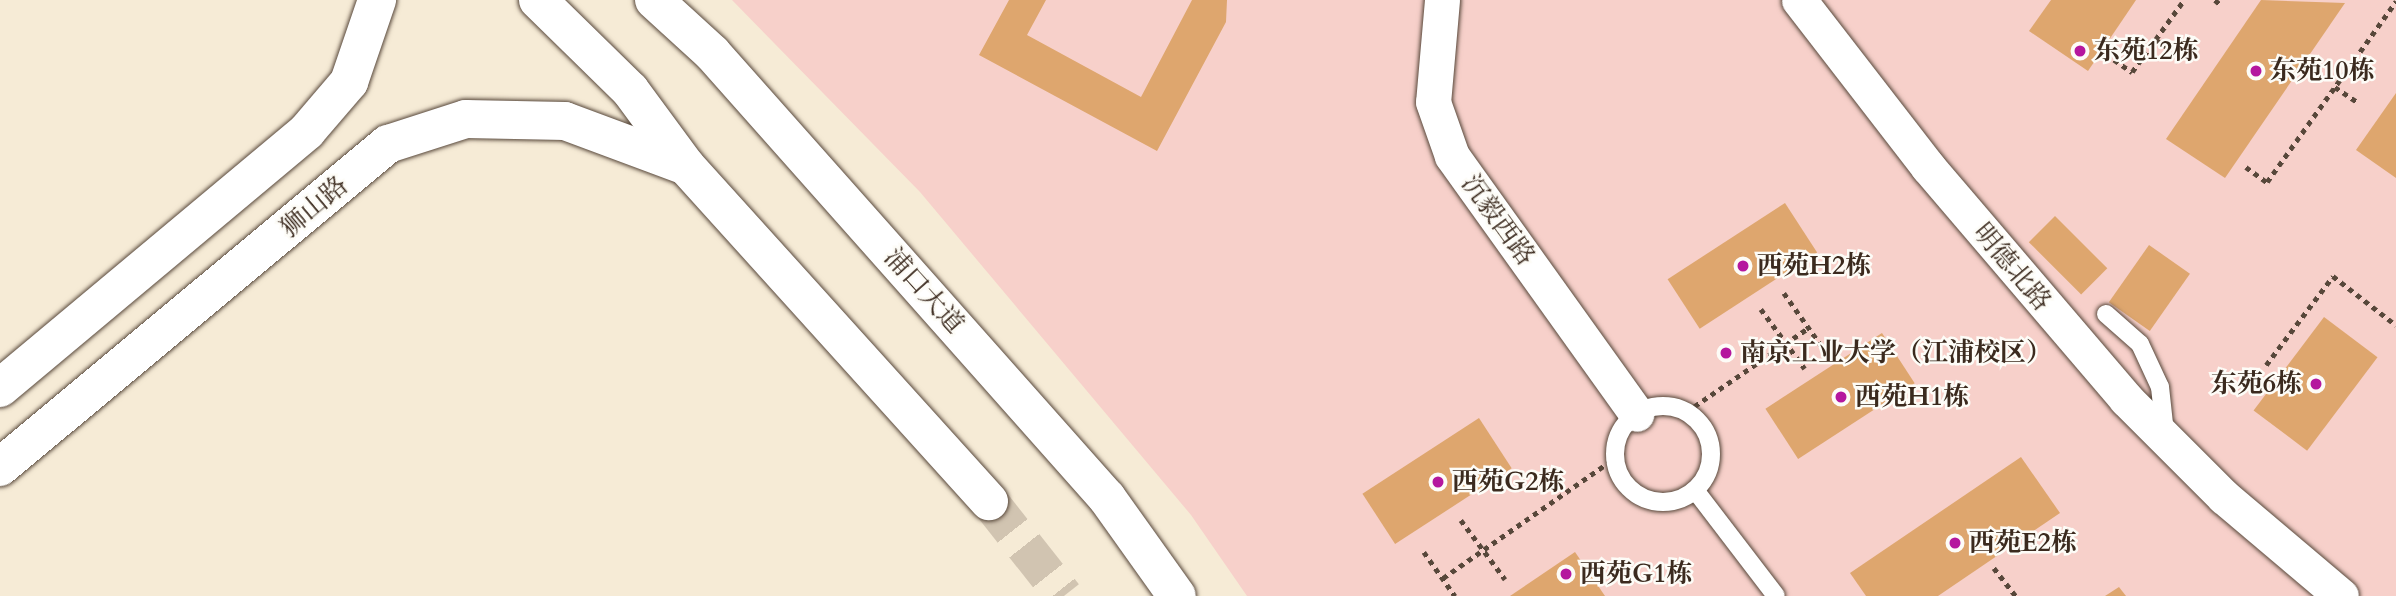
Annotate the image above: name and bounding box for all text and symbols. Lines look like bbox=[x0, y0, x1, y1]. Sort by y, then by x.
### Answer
place label: 东苑12栋 bbox=[2094, 35, 2199, 67]
marker: 东苑12栋 bbox=[2072, 43, 2088, 59]
place label: 东苑10栋 bbox=[2270, 55, 2375, 87]
marker: 东苑10栋 bbox=[2248, 63, 2264, 79]
street label: 沉毅西路 bbox=[1455, 169, 1541, 271]
street label: 狮山路 bbox=[274, 170, 354, 244]
street label: 明德北路 bbox=[1967, 217, 2057, 317]
street label: 浦口大道 bbox=[878, 242, 970, 340]
place label: 西苑H2栋 bbox=[1757, 250, 1871, 282]
marker: 西苑H2栋 bbox=[1735, 258, 1751, 274]
place label: 南京工业大学（江浦校区） bbox=[1740, 337, 2052, 369]
marker: 南京工业大学（江浦校区） bbox=[1718, 345, 1734, 361]
place label: 东苑6栋 bbox=[2211, 368, 2302, 400]
marker: 东苑6栋 bbox=[2308, 376, 2324, 392]
place label: 西苑H1栋 bbox=[1855, 381, 1969, 413]
marker: 西苑H1栋 bbox=[1833, 389, 1849, 405]
place label: 西苑G2栋 bbox=[1452, 466, 1564, 498]
marker: 西苑G2栋 bbox=[1430, 474, 1446, 490]
place label: 西苑E2栋 bbox=[1969, 527, 2077, 559]
marker: 西苑E2栋 bbox=[1947, 535, 1963, 551]
place label: 西苑G1栋 bbox=[1580, 558, 1692, 590]
marker: 西苑G1栋 bbox=[1558, 566, 1574, 582]

